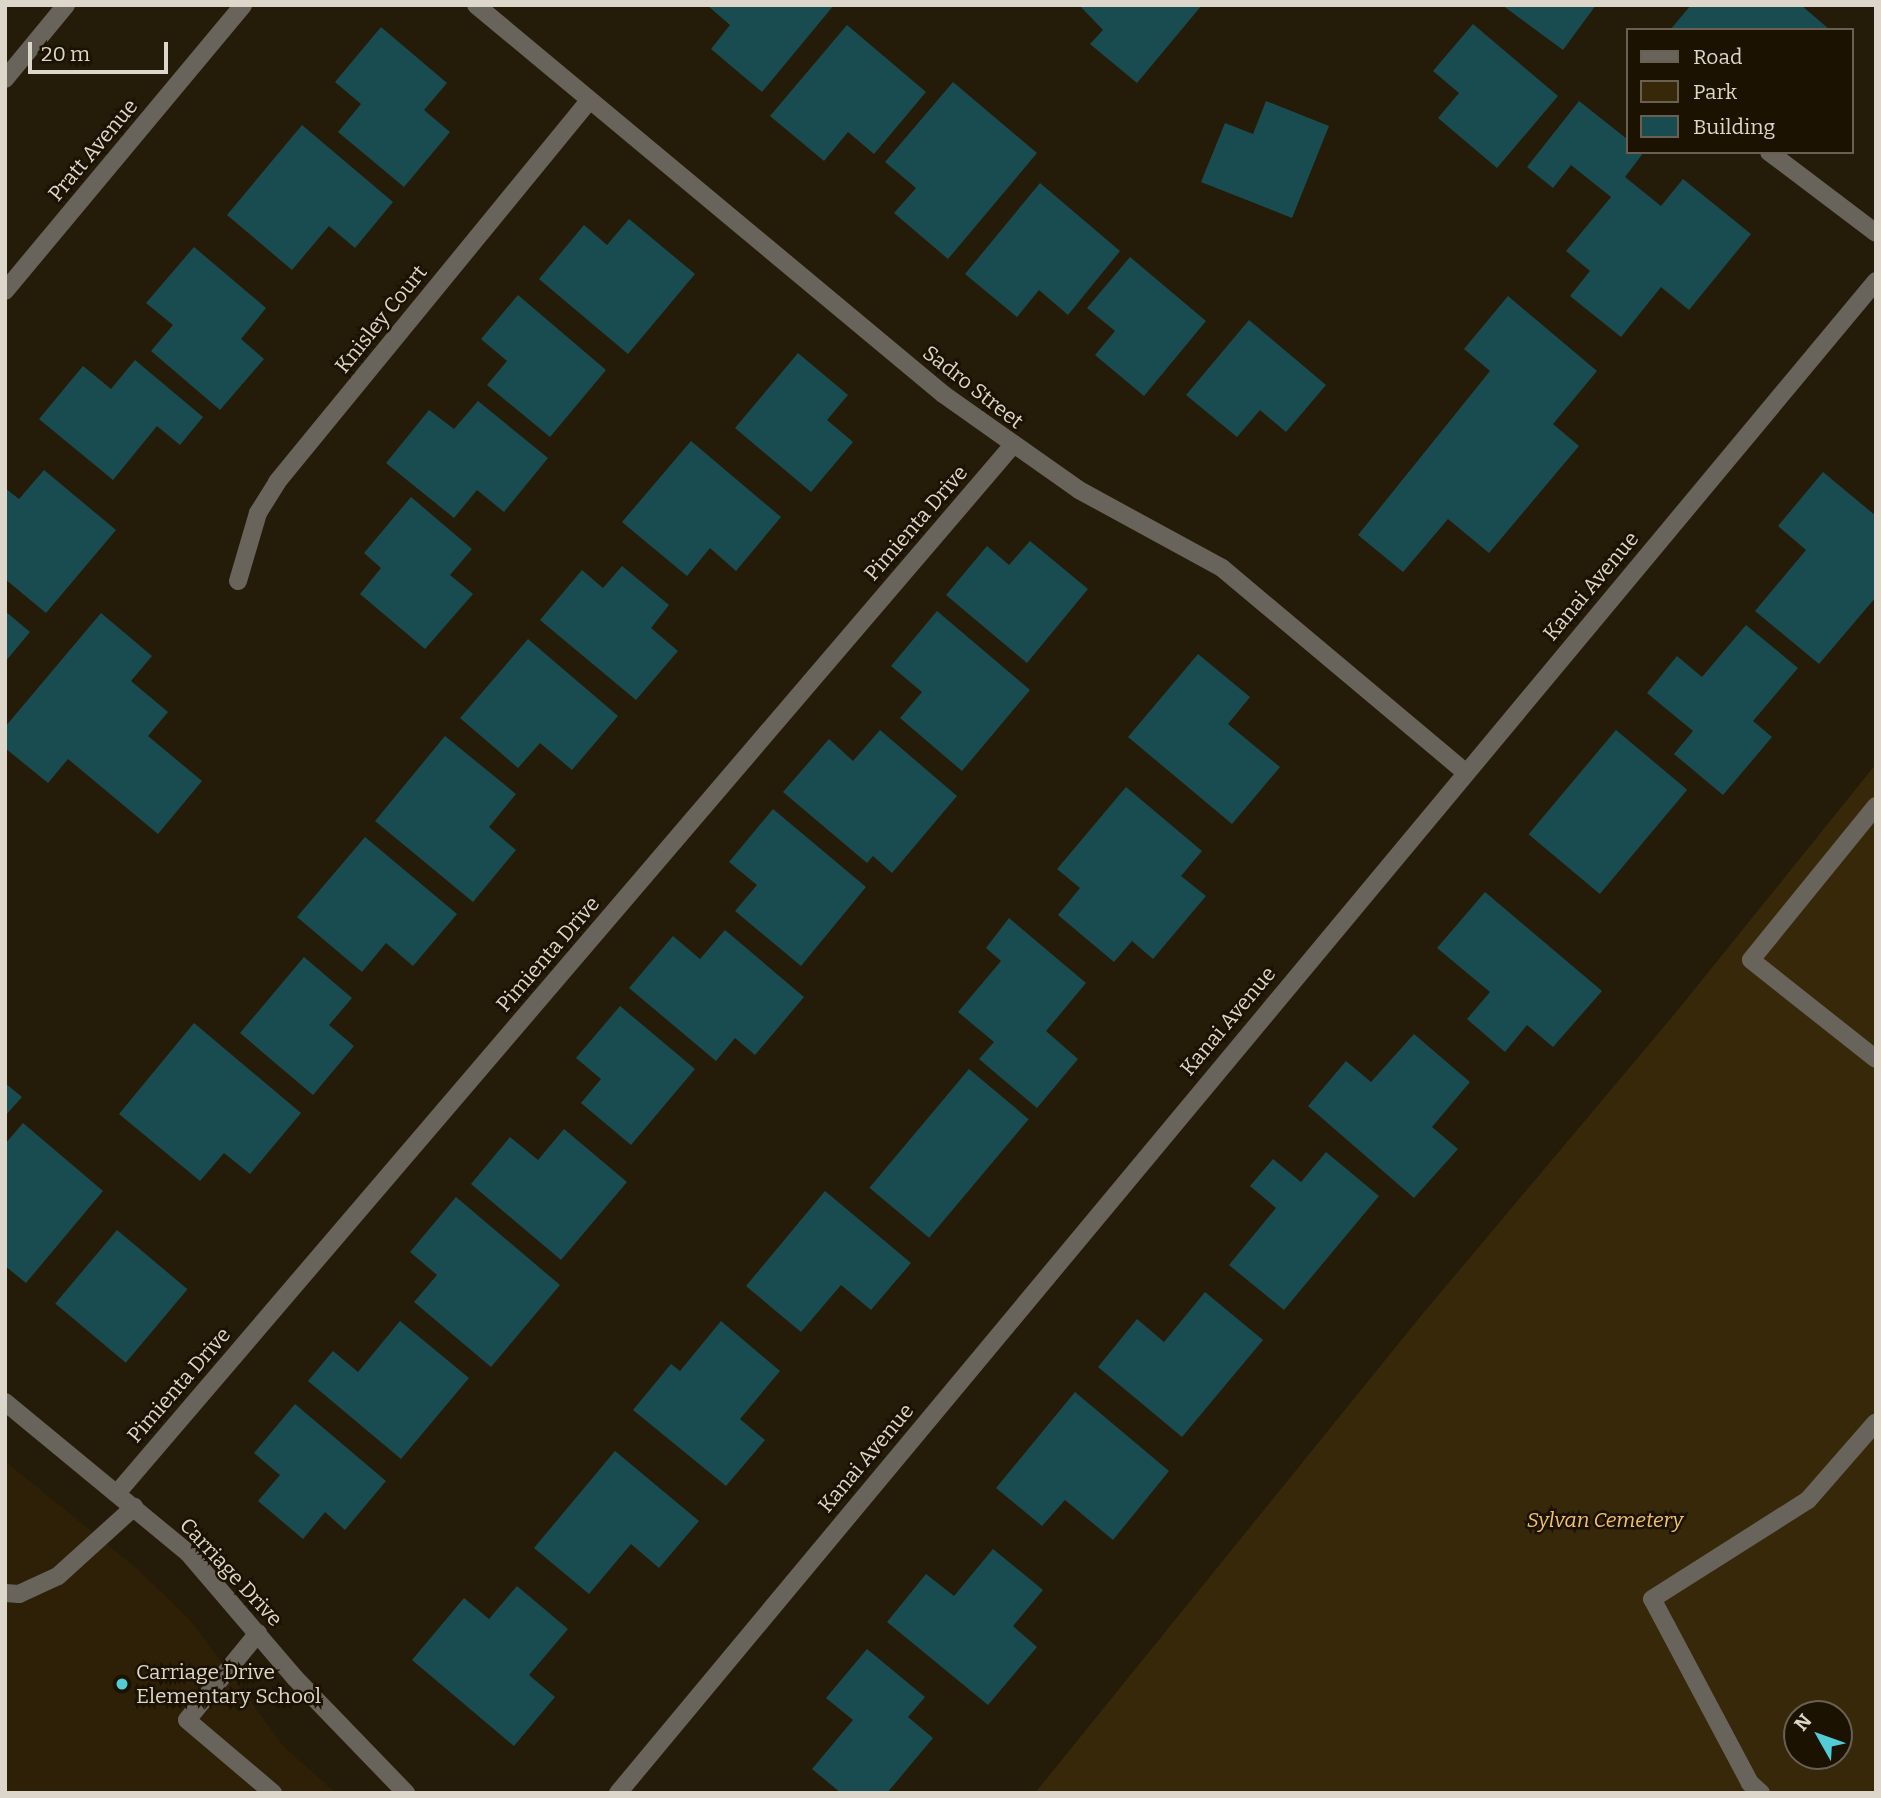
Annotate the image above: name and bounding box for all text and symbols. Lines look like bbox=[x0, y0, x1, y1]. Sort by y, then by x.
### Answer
scale bar bbox=[32, 28, 172, 72]
legend bbox=[1626, 28, 1853, 154]
text: 20 m bbox=[41, 41, 90, 67]
text: Road bbox=[1693, 44, 1742, 70]
text: Park bbox=[1693, 79, 1737, 105]
street label: Pratt Avenue bbox=[43, 94, 143, 206]
text: Building bbox=[1693, 114, 1775, 140]
street label: Knisley Court bbox=[330, 260, 432, 378]
street label: Sadro Street bbox=[918, 340, 1028, 434]
street label: Pimienta Drive bbox=[859, 460, 973, 586]
street label: Kanai Avenue bbox=[1538, 526, 1644, 646]
street label: Pimienta Drive bbox=[491, 891, 605, 1017]
street label: Kanai Avenue bbox=[1175, 961, 1281, 1081]
street label: Pimienta Drive bbox=[122, 1322, 236, 1448]
street label: Kanai Avenue bbox=[813, 1398, 919, 1518]
park label: Sylvan Cemetery bbox=[1527, 1507, 1683, 1533]
street label: Carriage Drive bbox=[174, 1513, 288, 1631]
place label: Carriage Drive Elementary School bbox=[136, 1659, 321, 1709]
marker: Carriage Drive Elementary School bbox=[114, 1676, 130, 1692]
north arrow bbox=[1783, 1700, 1853, 1770]
text: N bbox=[1790, 1709, 1817, 1735]

